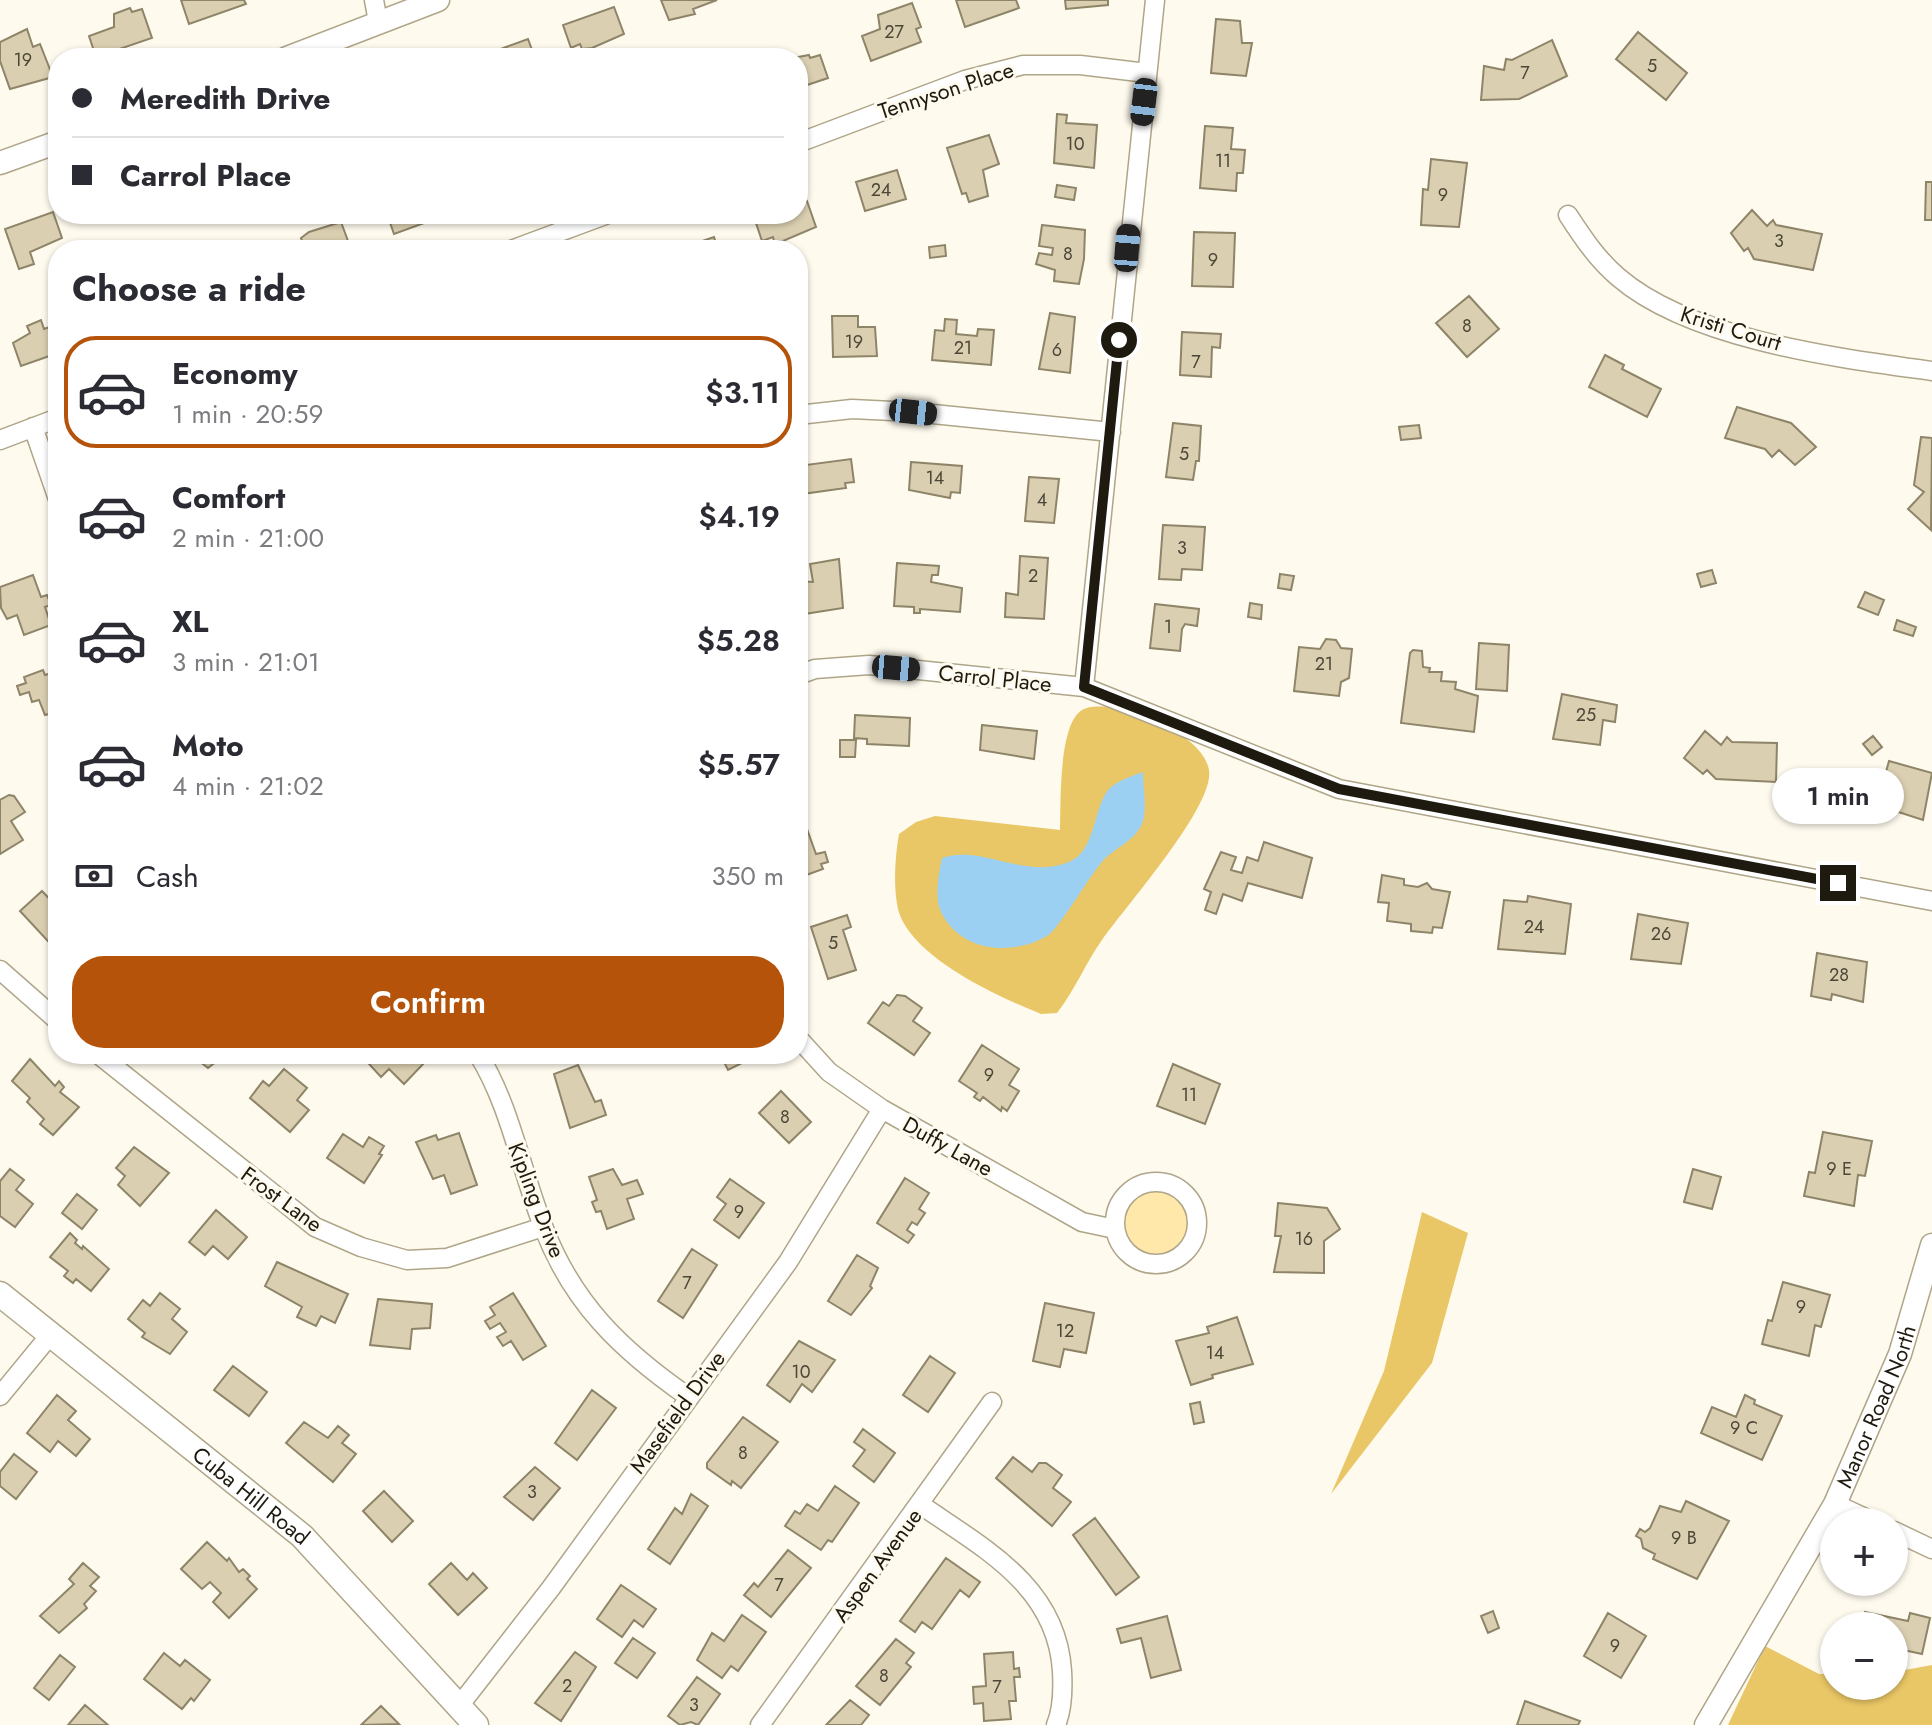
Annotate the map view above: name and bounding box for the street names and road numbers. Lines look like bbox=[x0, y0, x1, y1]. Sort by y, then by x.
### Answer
street label: Tennyson Place bbox=[874, 53, 1018, 127]
street label: Kristi Court bbox=[1677, 298, 1786, 359]
street label: Carrol Place bbox=[937, 656, 1053, 700]
street label: Duffy Lane bbox=[897, 1108, 999, 1184]
street label: Kipling Drive bbox=[500, 1138, 574, 1262]
street label: Frost Lane bbox=[235, 1158, 329, 1240]
street label: Manor Road North bbox=[1828, 1321, 1924, 1493]
street label: Masefield Drive bbox=[621, 1344, 733, 1480]
street label: Cuba Hill Road bbox=[186, 1438, 317, 1552]
street label: Aspen Avenue bbox=[825, 1501, 929, 1629]

